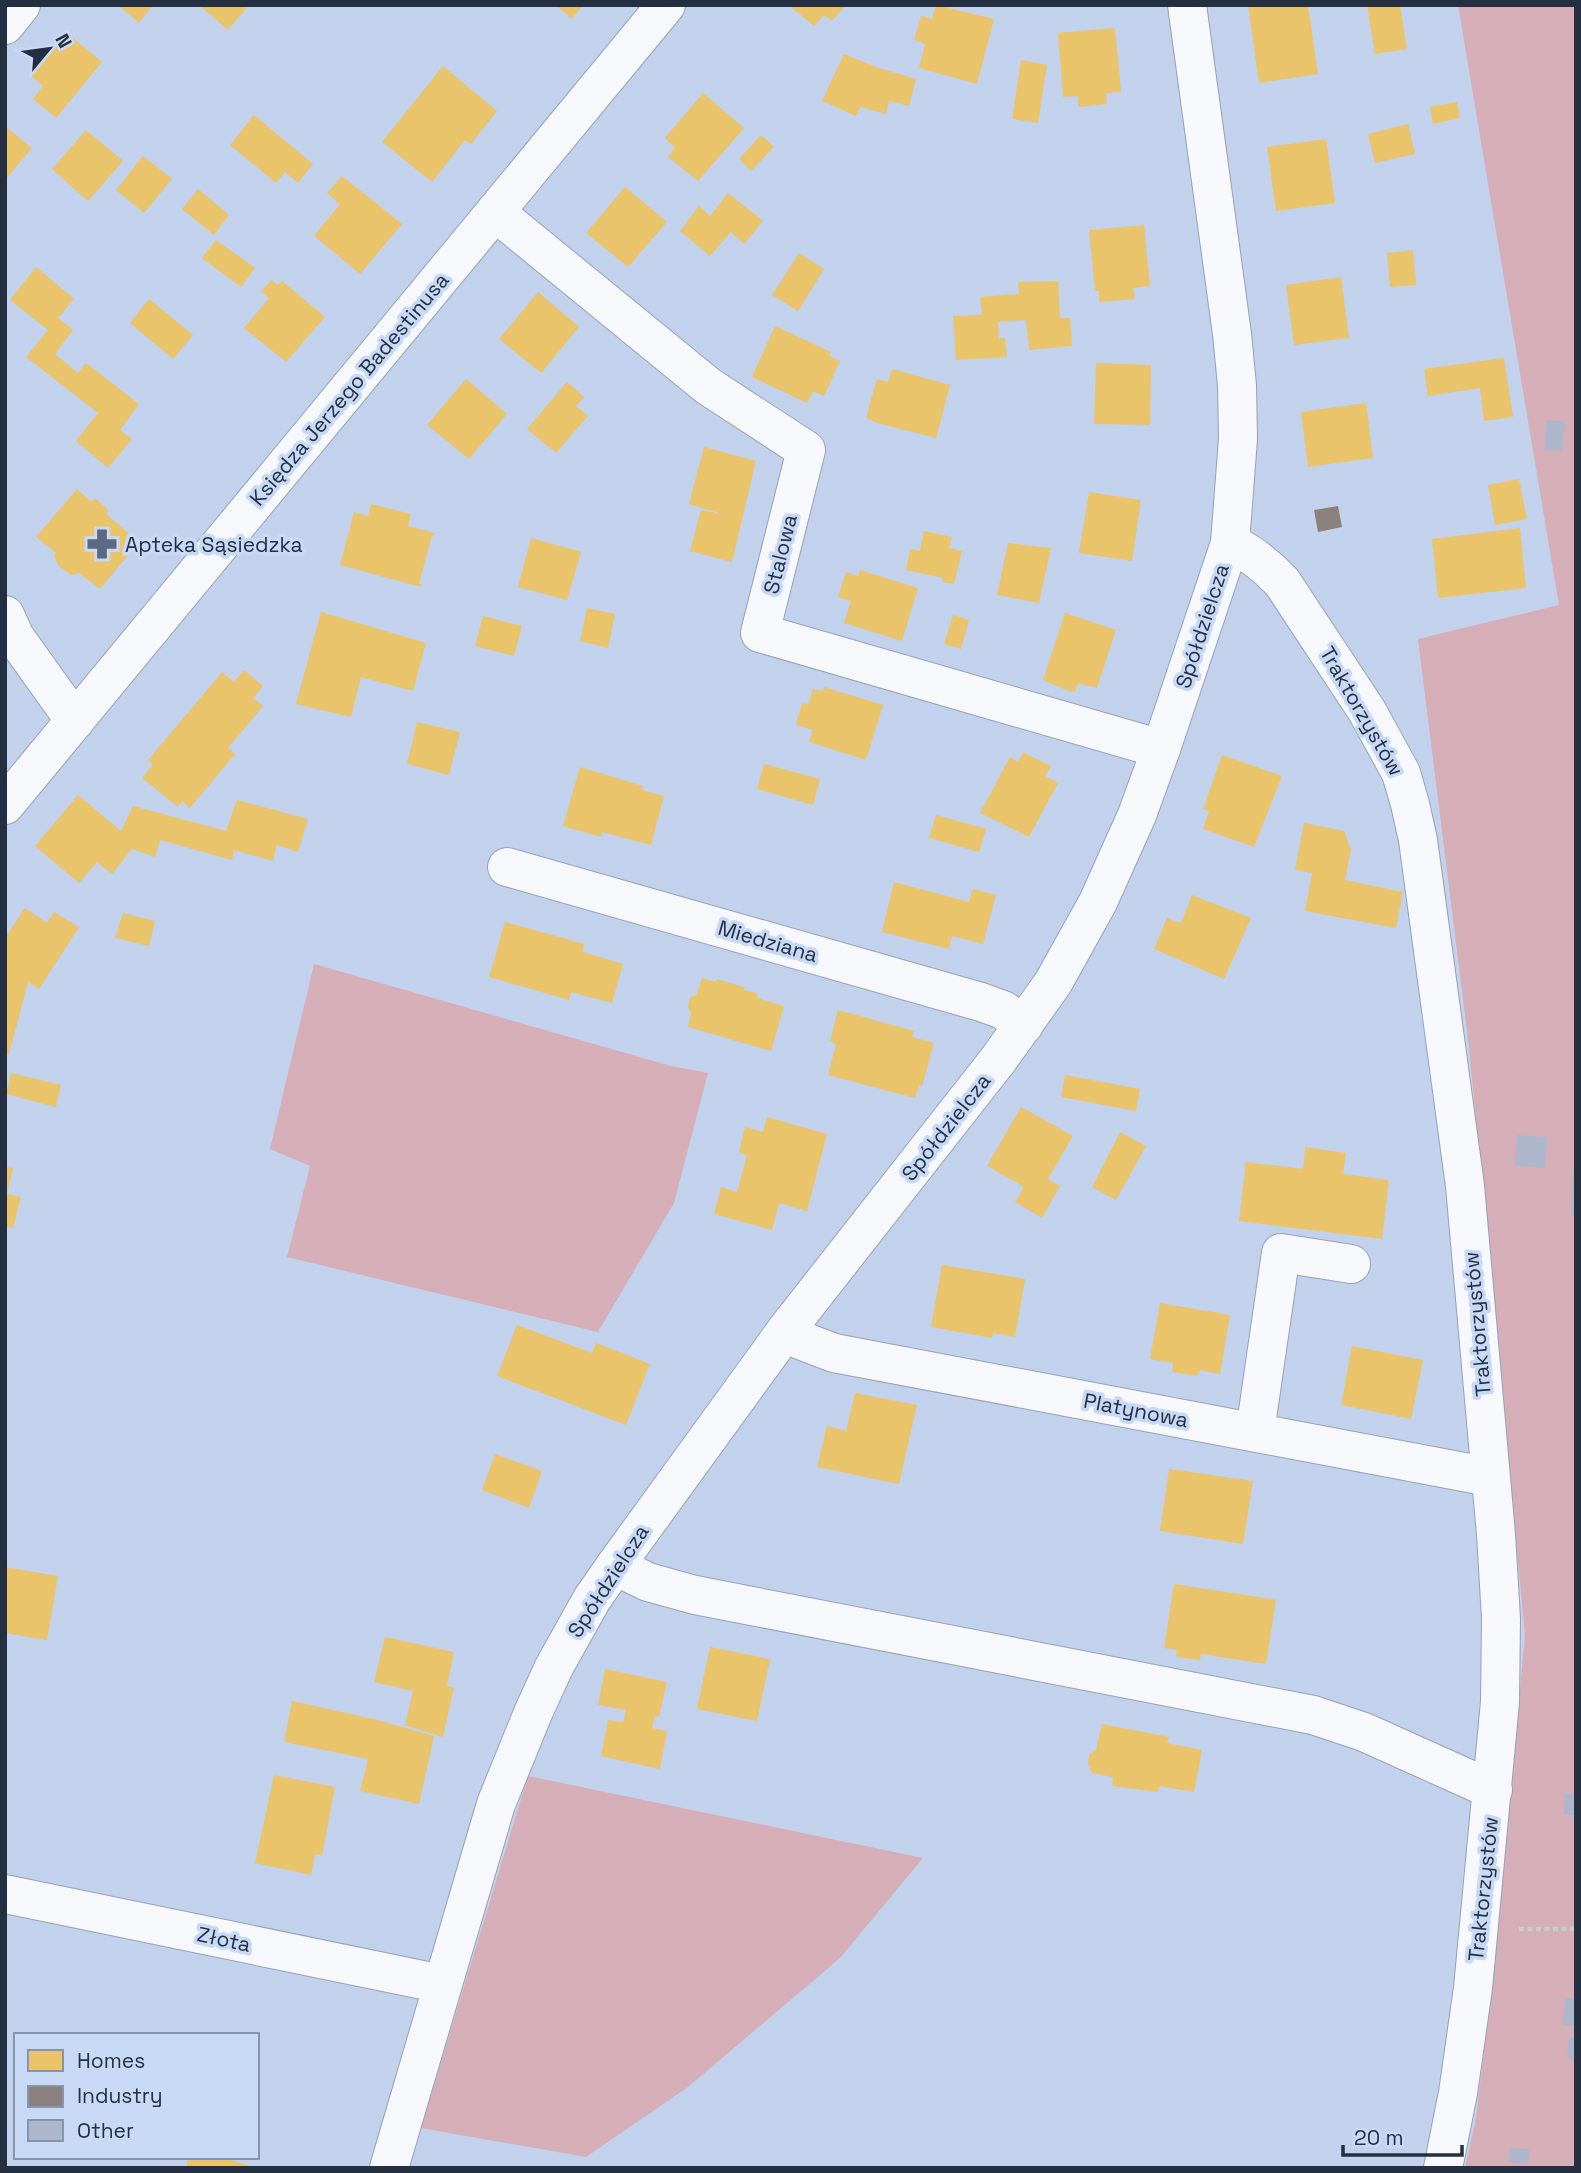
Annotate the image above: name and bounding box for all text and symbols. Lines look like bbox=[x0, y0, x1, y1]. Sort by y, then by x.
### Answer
north arrow bbox=[14, 14, 84, 84]
text: N bbox=[49, 29, 77, 53]
street label: Księdza Jerzego Badestinusa bbox=[244, 267, 454, 511]
street label: Stalowa bbox=[757, 511, 803, 597]
pharmacy icon: Apteka Sąsiedzka bbox=[85, 527, 119, 561]
place label: Apteka Sąsiedzka bbox=[125, 531, 303, 558]
street label: Spółdzielcza bbox=[1169, 560, 1235, 692]
street label: Traktorzystów bbox=[1314, 641, 1410, 781]
street label: Miedziana bbox=[715, 914, 821, 968]
street label: Spółdzielcza bbox=[896, 1068, 996, 1186]
street label: Traktorzystów bbox=[1457, 1250, 1497, 1398]
street label: Platynowa bbox=[1081, 1387, 1191, 1433]
street label: Spółdzielcza bbox=[561, 1519, 655, 1643]
street label: Traktorzystów bbox=[1462, 1815, 1504, 1963]
street label: Złota bbox=[195, 1920, 253, 1958]
legend bbox=[14, 2033, 259, 2159]
text: Homes bbox=[77, 2047, 145, 2074]
text: Industry bbox=[77, 2082, 163, 2109]
scale bar bbox=[1343, 2114, 1462, 2158]
text: Other bbox=[77, 2117, 134, 2144]
text: 20 m bbox=[1354, 2124, 1404, 2151]

